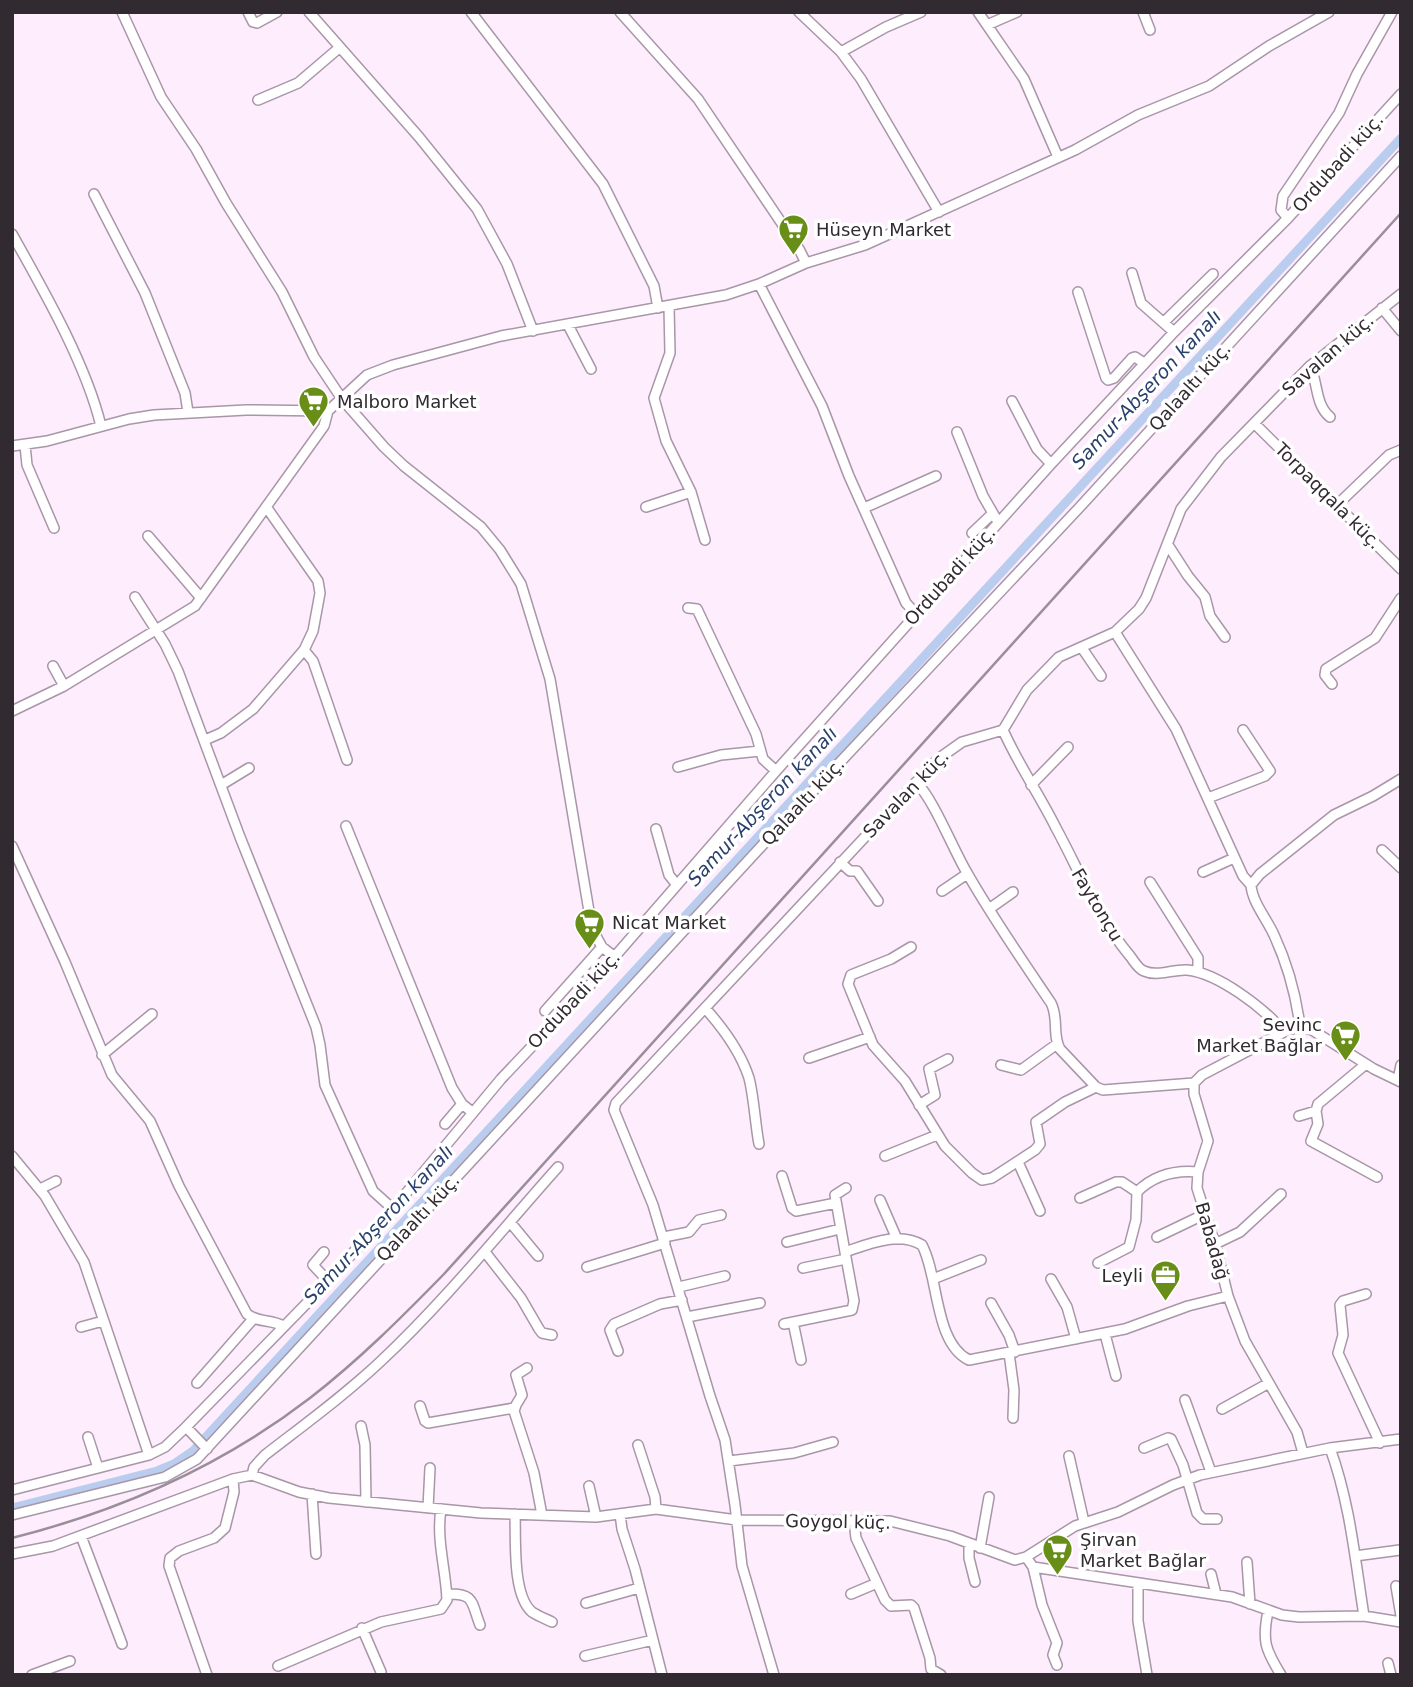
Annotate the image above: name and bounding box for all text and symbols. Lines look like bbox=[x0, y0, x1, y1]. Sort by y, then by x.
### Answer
street label: Ordubadi küç. bbox=[1288, 109, 1387, 216]
supermarket icon: Hüseyn Market bbox=[776, 213, 810, 257]
place label: Hüseyn Market bbox=[816, 219, 951, 240]
water label: Samur-Abşeron kanalı bbox=[1067, 305, 1225, 473]
street label: Savalan küç. bbox=[1278, 309, 1378, 400]
street label: Qalaaltı küç. bbox=[1144, 338, 1235, 435]
supermarket icon: Malboro Market bbox=[297, 385, 331, 429]
place label: Malboro Market bbox=[337, 391, 477, 412]
street label: Torpaqqala küç. bbox=[1270, 438, 1386, 553]
street label: Ordubadi küç. bbox=[900, 522, 999, 629]
water label: Samur-Abşeron kanalı bbox=[683, 722, 841, 890]
street label: Savalan küç. bbox=[858, 745, 953, 842]
street label: Qalaaltı küç. bbox=[757, 754, 848, 850]
street label: Faytonçu bbox=[1068, 865, 1127, 945]
supermarket icon: Nicat Market bbox=[572, 906, 606, 950]
place label: Nicat Market bbox=[612, 912, 726, 933]
street label: Ordubadi küç. bbox=[523, 947, 624, 1053]
place label: Sevinc Market Bağlar bbox=[1196, 1014, 1323, 1056]
supermarket icon: Sevinc Market Bağlar bbox=[1328, 1018, 1362, 1062]
water label: Samur-Abşeron kanalı bbox=[299, 1140, 457, 1308]
street label: Qalaaltı küç. bbox=[372, 1170, 463, 1266]
street label: Babadağ bbox=[1191, 1200, 1234, 1282]
office icon: Leyli bbox=[1149, 1259, 1183, 1303]
place label: Leyli bbox=[1102, 1265, 1143, 1286]
street label: Goygol küç. bbox=[785, 1510, 891, 1533]
place label: Şirvan Market Bağlar bbox=[1080, 1529, 1206, 1571]
supermarket icon: Şirvan Market Bağlar bbox=[1040, 1533, 1074, 1577]

